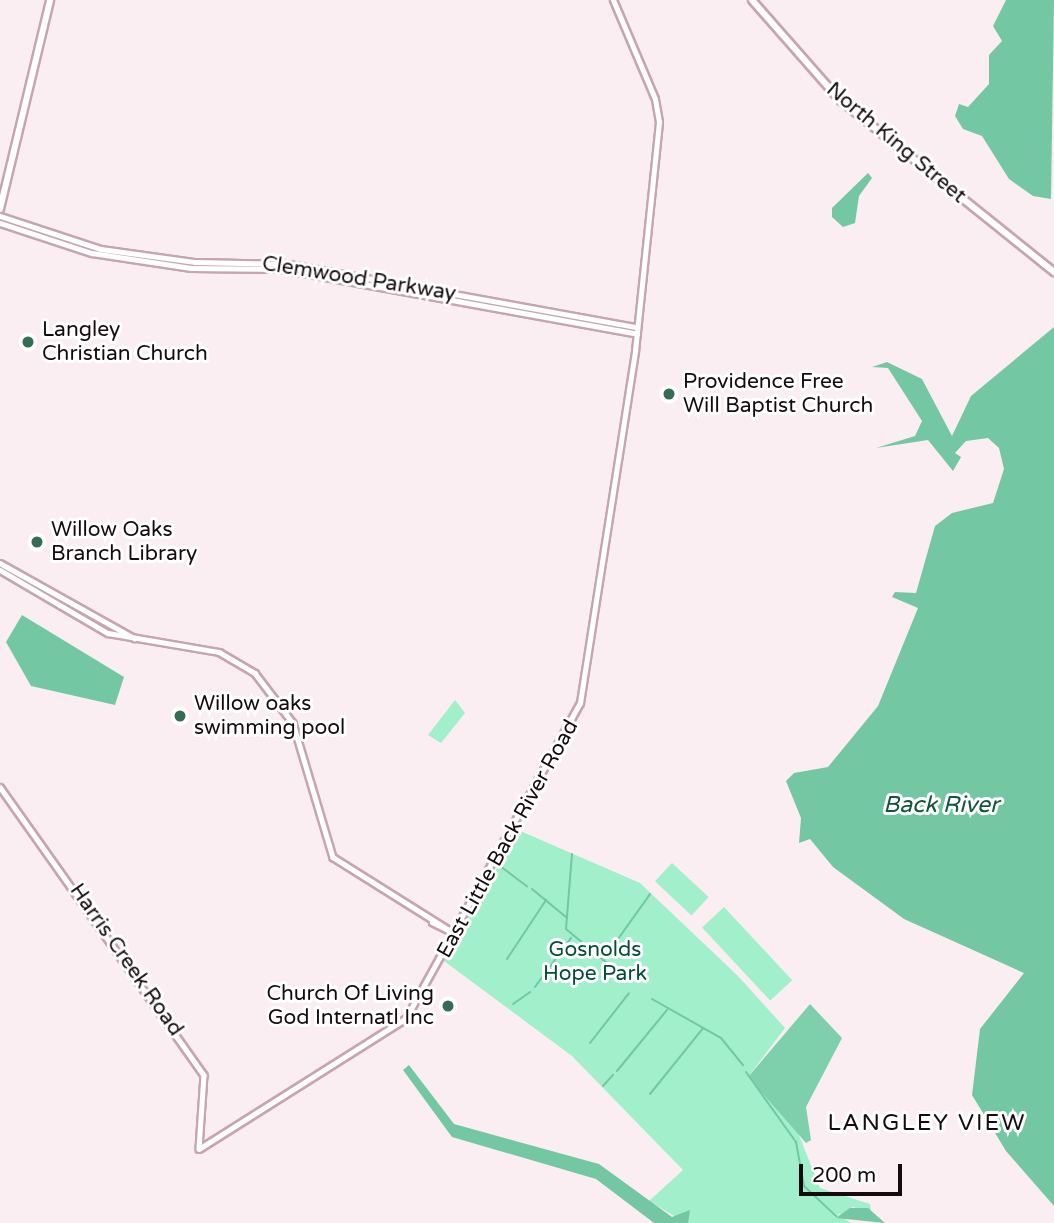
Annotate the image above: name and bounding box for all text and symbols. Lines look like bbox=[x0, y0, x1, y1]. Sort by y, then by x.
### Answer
street label: North King Street bbox=[821, 77, 971, 209]
street label: Clemwood Parkway bbox=[260, 251, 458, 307]
place label: Langley Christian Church bbox=[42, 317, 208, 367]
marker: Langley Christian Church bbox=[20, 334, 36, 350]
place label: Providence Free Will Baptist Church bbox=[683, 369, 873, 419]
marker: Providence Free Will Baptist Church bbox=[661, 386, 677, 402]
place label: Willow Oaks Branch Library bbox=[51, 517, 197, 567]
marker: Willow Oaks Branch Library bbox=[29, 534, 45, 550]
place label: Willow oaks swimming pool bbox=[194, 691, 345, 741]
marker: Willow oaks swimming pool bbox=[172, 708, 188, 724]
street label: East Little Back River Road bbox=[432, 716, 584, 962]
water label: Back River bbox=[883, 791, 999, 819]
street label: Harris Creek Road bbox=[64, 879, 188, 1041]
park label: Gosnolds Hope Park bbox=[543, 937, 647, 987]
place label: Church Of Living God Internatl Inc bbox=[266, 981, 434, 1031]
marker: Church Of Living God Internatl Inc bbox=[440, 998, 456, 1014]
district label: LANGLEY VIEW bbox=[829, 1109, 1025, 1137]
scale bar bbox=[802, 1150, 905, 1194]
text: 200 m bbox=[812, 1163, 876, 1188]

